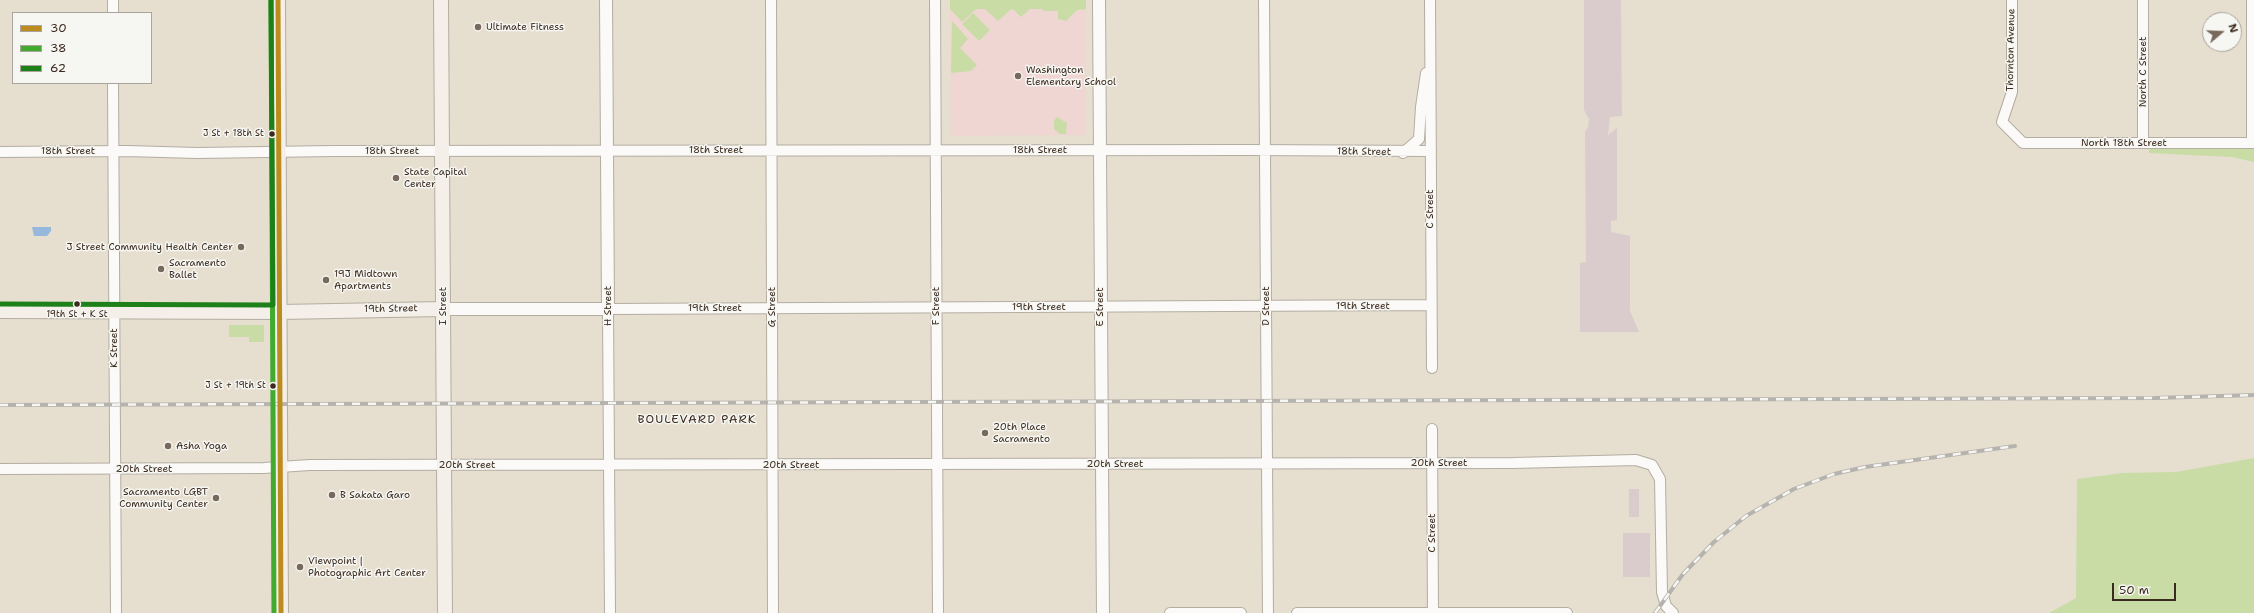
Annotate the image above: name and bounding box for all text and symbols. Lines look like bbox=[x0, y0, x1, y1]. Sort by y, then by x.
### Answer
street label: Thornton Avenue bbox=[2004, 8, 2018, 92]
legend bbox=[12, 12, 152, 84]
north arrow bbox=[2202, 12, 2242, 52]
text: 30 bbox=[50, 20, 67, 36]
place label: Ultimate Fitness bbox=[486, 21, 564, 33]
marker: Ultimate Fitness bbox=[473, 22, 483, 32]
text: N bbox=[2224, 22, 2241, 35]
street label: North C Street bbox=[2137, 37, 2149, 107]
text: 38 bbox=[50, 40, 66, 56]
text: 62 bbox=[50, 60, 66, 76]
place label: Washington Elementary School bbox=[1026, 64, 1116, 88]
marker: Washington Elementary School bbox=[1013, 71, 1023, 81]
place label: J St + 18th St bbox=[203, 129, 264, 139]
marker: J St + 18th St bbox=[267, 129, 277, 139]
street label: North 18th Street bbox=[2081, 137, 2167, 149]
street label: 18th Street bbox=[689, 144, 743, 156]
street label: 18th Street bbox=[1013, 144, 1067, 156]
street label: 18th Street bbox=[41, 145, 95, 157]
street label: 18th Street bbox=[365, 145, 419, 157]
street label: 18th Street bbox=[1337, 146, 1391, 158]
place label: State Capital Center bbox=[404, 166, 467, 190]
marker: State Capital Center bbox=[391, 173, 401, 183]
street label: C Street bbox=[1424, 190, 1436, 228]
place label: J Street Community Health Center bbox=[66, 241, 233, 253]
marker: J Street Community Health Center bbox=[236, 242, 246, 252]
place label: Sacramento Ballet bbox=[169, 257, 226, 280]
marker: Sacramento Ballet bbox=[156, 264, 166, 274]
place label: 19J Midtown Apartments bbox=[334, 268, 397, 292]
marker: 19J Midtown Apartments bbox=[321, 275, 331, 285]
street label: H Street bbox=[602, 286, 614, 326]
street label: D Street bbox=[1260, 286, 1272, 326]
street label: I Street bbox=[437, 287, 449, 325]
street label: G Street bbox=[766, 287, 778, 327]
street label: F Street bbox=[930, 287, 942, 325]
street label: E Street bbox=[1094, 287, 1106, 327]
marker: 19th St + K St bbox=[72, 299, 82, 309]
street label: 19th Street bbox=[1336, 300, 1390, 312]
street label: 19th Street bbox=[1012, 301, 1066, 313]
street label: 19th Street bbox=[688, 302, 742, 314]
street label: 19th Street bbox=[364, 303, 418, 315]
place label: 19th St + K St bbox=[46, 310, 108, 320]
street label: K Street bbox=[108, 328, 120, 368]
place label: J St + 19th St bbox=[205, 381, 266, 391]
marker: J St + 19th St bbox=[268, 381, 278, 391]
district label: BOULEVARD PARK bbox=[637, 413, 757, 427]
place label: 20th Place Sacramento bbox=[993, 421, 1050, 444]
marker: 20th Place Sacramento bbox=[980, 428, 990, 438]
place label: Asha Yoga bbox=[176, 440, 227, 452]
marker: Asha Yoga bbox=[163, 441, 173, 451]
street label: 20th Street bbox=[1411, 457, 1467, 469]
street label: 20th Street bbox=[1087, 458, 1143, 470]
street label: 20th Street bbox=[439, 459, 495, 471]
street label: 20th Street bbox=[763, 459, 819, 471]
street label: 20th Street bbox=[116, 463, 172, 475]
place label: Sacramento LGBT Community Center bbox=[119, 486, 208, 510]
place label: B Sakata Garo bbox=[340, 489, 410, 501]
marker: B Sakata Garo bbox=[327, 490, 337, 500]
marker: Sacramento LGBT Community Center bbox=[211, 493, 221, 503]
street label: C Street bbox=[1426, 514, 1438, 552]
place label: Viewpoint | Photographic Art Center bbox=[308, 555, 426, 578]
marker: Viewpoint | Photographic Art Center bbox=[295, 562, 305, 572]
scale bar bbox=[2114, 575, 2178, 601]
text: 50 m bbox=[2119, 582, 2149, 598]

